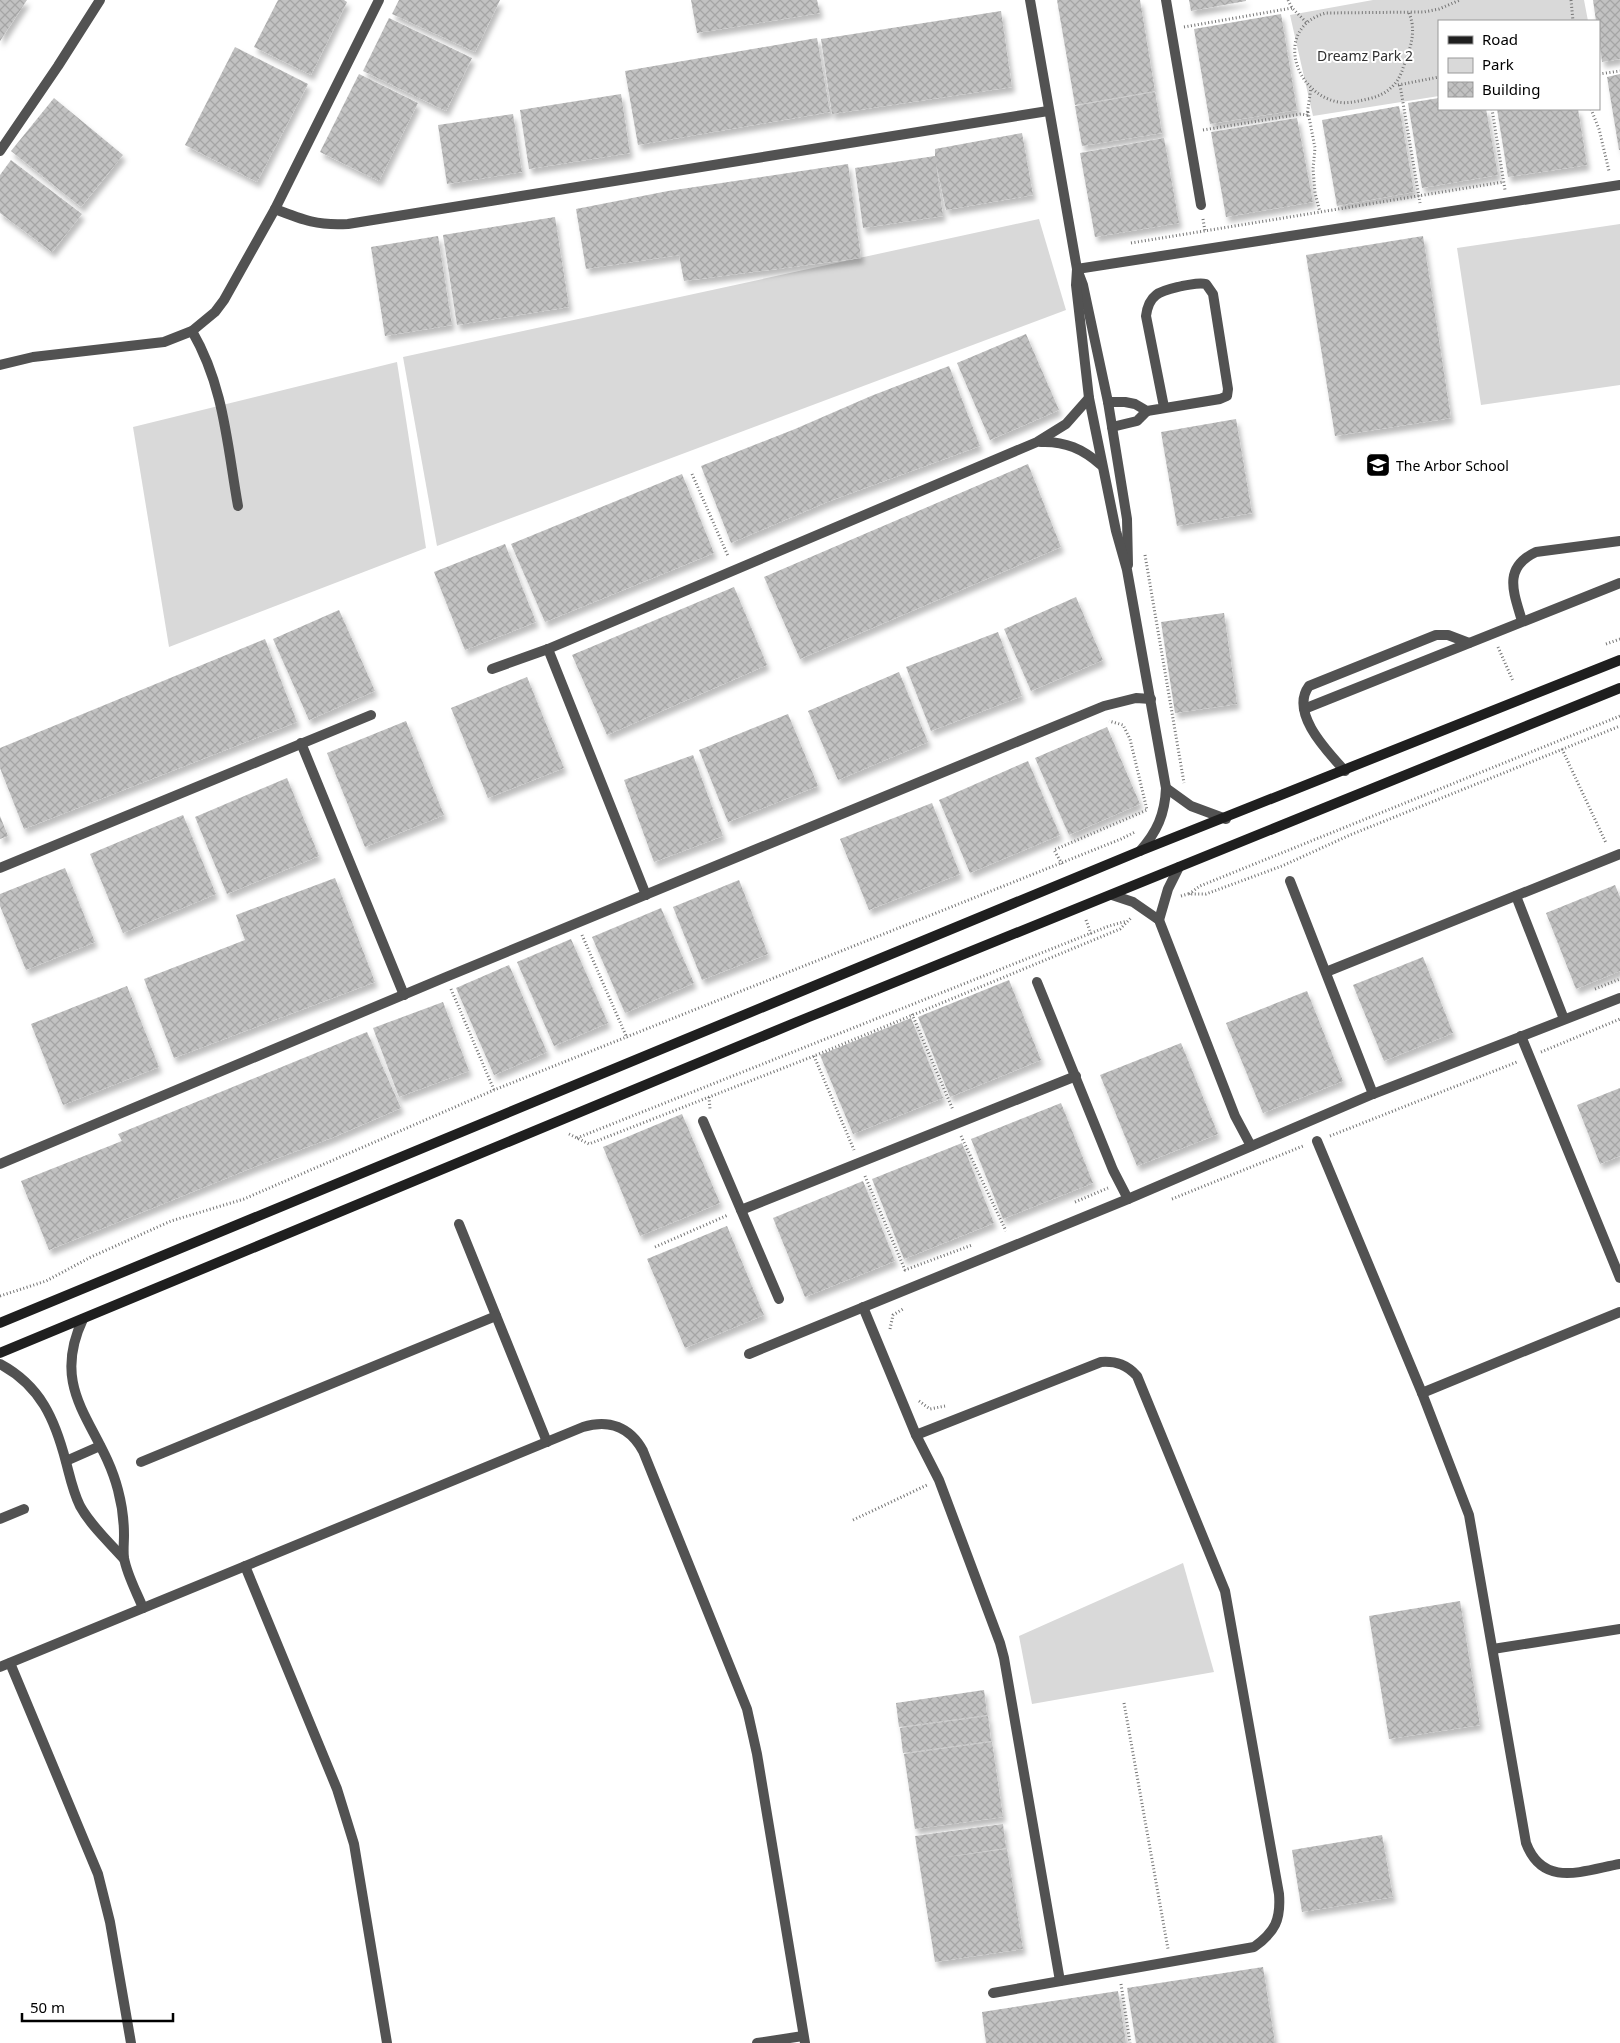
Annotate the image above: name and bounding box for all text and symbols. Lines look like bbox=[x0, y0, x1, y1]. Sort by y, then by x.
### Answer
legend bbox=[1438, 20, 1600, 110]
text: Road bbox=[1482, 29, 1518, 49]
park label: Dreamz Park 2 bbox=[1317, 46, 1413, 65]
text: Park bbox=[1482, 54, 1514, 74]
text: Building bbox=[1482, 79, 1540, 99]
school or university icon: The Arbor School bbox=[1365, 452, 1391, 478]
place label: The Arbor School bbox=[1396, 456, 1509, 475]
scale bar bbox=[22, 1990, 174, 2022]
text: 50 m bbox=[30, 1997, 65, 2017]

